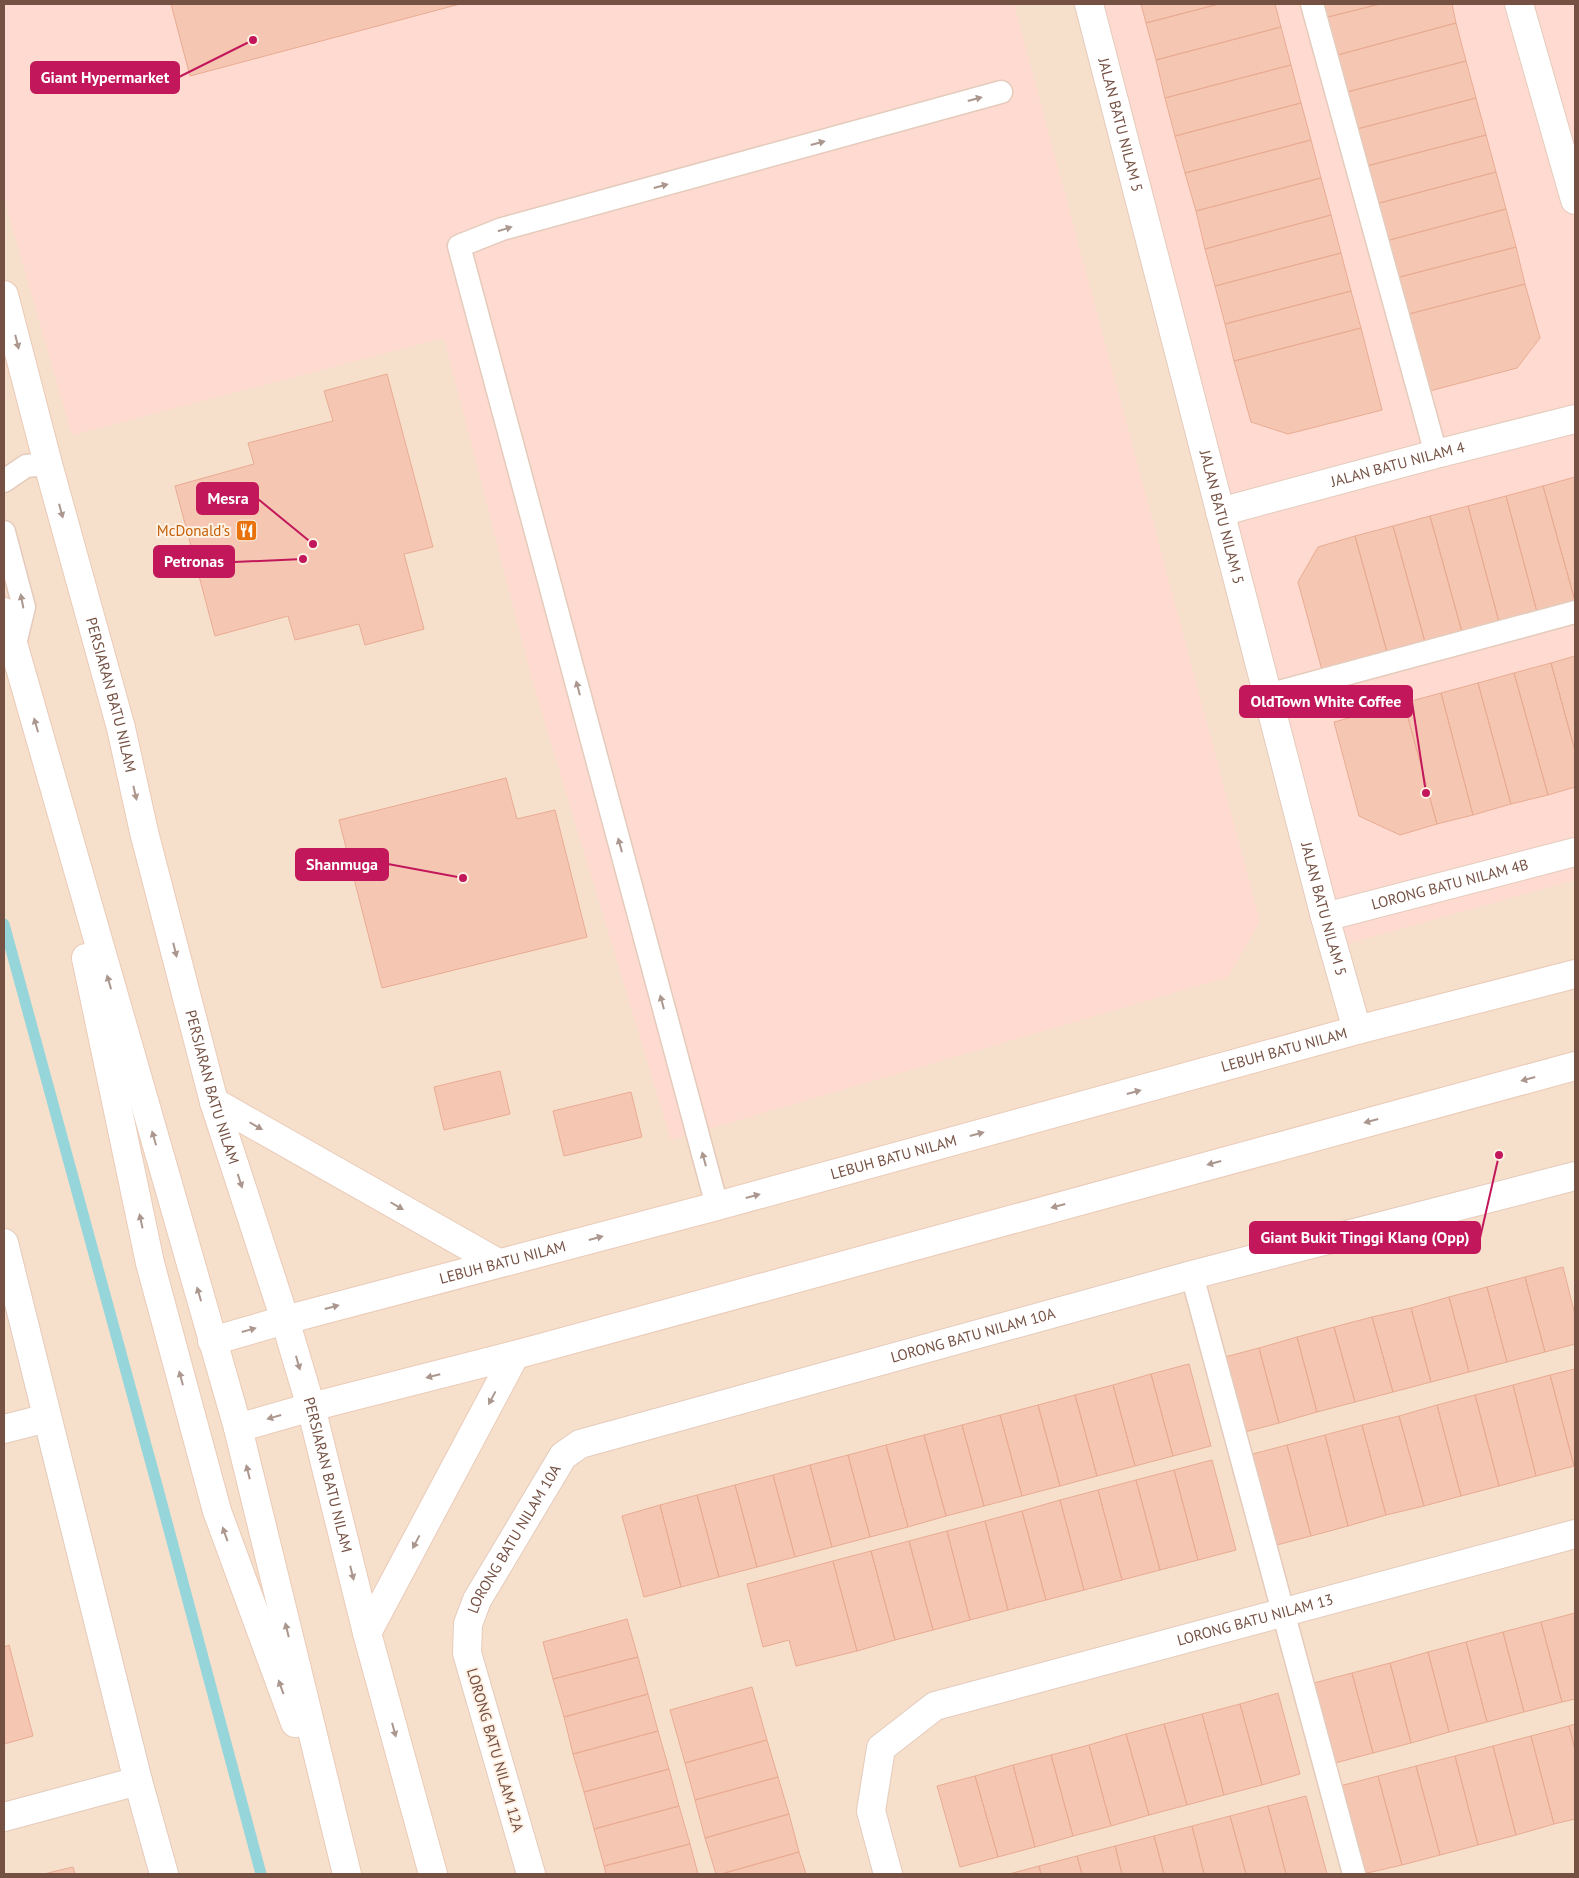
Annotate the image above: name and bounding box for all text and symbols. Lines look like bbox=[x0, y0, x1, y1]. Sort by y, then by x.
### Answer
street label: JALAN BATU NILAM 5 bbox=[1094, 55, 1147, 194]
callout: Giant Hypermarket bbox=[31, 62, 179, 93]
text: Giant Hypermarket bbox=[41, 67, 170, 87]
one-way arrow bbox=[967, 95, 982, 103]
one-way arrow bbox=[811, 138, 826, 146]
one-way arrow bbox=[654, 181, 669, 189]
one-way arrow bbox=[497, 224, 512, 232]
one-way arrow bbox=[13, 334, 21, 349]
street label: JALAN BATU NILAM 4 bbox=[1328, 437, 1467, 491]
street label: JALAN BATU NILAM 5 bbox=[1195, 447, 1249, 586]
callout: Mesra bbox=[197, 483, 258, 514]
text: Mesra bbox=[207, 488, 249, 508]
one-way arrow bbox=[57, 504, 65, 519]
restaurant icon: McDonald's bbox=[234, 519, 258, 543]
place label: McDonald's bbox=[157, 521, 230, 540]
callout: Petronas bbox=[154, 546, 234, 577]
text: Petronas bbox=[164, 551, 224, 571]
one-way arrow bbox=[18, 593, 26, 609]
street label: PERSIARAN BATU NILAM bbox=[82, 615, 141, 774]
one-way arrow bbox=[573, 680, 581, 695]
callout: OldTown White Coffee bbox=[1240, 686, 1412, 717]
text: OldTown White Coffee bbox=[1251, 691, 1401, 711]
one-way arrow bbox=[32, 718, 40, 733]
one-way arrow bbox=[131, 785, 139, 800]
one-way arrow bbox=[615, 837, 623, 852]
street label: JALAN BATU NILAM 5 bbox=[1297, 839, 1351, 978]
callout: Shanmuga bbox=[296, 849, 388, 880]
text: Shanmuga bbox=[306, 854, 378, 874]
street label: LORONG BATU NILAM 4B bbox=[1369, 855, 1530, 914]
one-way arrow bbox=[171, 943, 179, 958]
one-way arrow bbox=[105, 974, 113, 989]
one-way arrow bbox=[657, 994, 665, 1009]
street label: PERSIARAN BATU NILAM bbox=[181, 1008, 244, 1166]
street label: LEBUH BATU NILAM bbox=[1219, 1023, 1349, 1076]
one-way arrow bbox=[1521, 1075, 1536, 1083]
one-way arrow bbox=[1126, 1087, 1141, 1095]
one-way arrow bbox=[1364, 1117, 1379, 1125]
one-way arrow bbox=[249, 1121, 263, 1130]
one-way arrow bbox=[149, 1130, 157, 1145]
one-way arrow bbox=[970, 1130, 985, 1138]
street label: LEBUH BATU NILAM bbox=[828, 1131, 959, 1183]
one-way arrow bbox=[700, 1151, 708, 1166]
one-way arrow bbox=[1207, 1160, 1222, 1168]
one-way arrow bbox=[236, 1174, 244, 1189]
one-way arrow bbox=[745, 1192, 761, 1200]
one-way arrow bbox=[390, 1202, 405, 1210]
one-way arrow bbox=[1050, 1203, 1065, 1211]
one-way arrow bbox=[137, 1213, 145, 1228]
callout: Giant Bukit Tinggi Klang (Opp) bbox=[1250, 1222, 1480, 1253]
text: Giant Bukit Tinggi Klang (Opp) bbox=[1260, 1227, 1470, 1247]
one-way arrow bbox=[588, 1233, 603, 1241]
street label: LEBUH BATU NILAM bbox=[437, 1236, 568, 1288]
one-way arrow bbox=[194, 1287, 202, 1302]
one-way arrow bbox=[325, 1303, 340, 1311]
street label: LORONG BATU NILAM 10A bbox=[889, 1303, 1057, 1367]
one-way arrow bbox=[241, 1326, 256, 1334]
one-way arrow bbox=[295, 1356, 303, 1371]
one-way arrow bbox=[177, 1370, 185, 1386]
one-way arrow bbox=[426, 1372, 441, 1380]
one-way arrow bbox=[488, 1391, 496, 1405]
street label: PERSIARAN BATU NILAM bbox=[300, 1395, 357, 1555]
one-way arrow bbox=[267, 1414, 282, 1422]
street label: LORONG BATU NILAM 10A bbox=[463, 1461, 565, 1616]
one-way arrow bbox=[244, 1465, 252, 1480]
one-way arrow bbox=[221, 1526, 229, 1541]
one-way arrow bbox=[412, 1534, 420, 1549]
one-way arrow bbox=[348, 1566, 356, 1581]
street label: LORONG BATU NILAM 13 bbox=[1175, 1589, 1335, 1650]
one-way arrow bbox=[283, 1623, 291, 1638]
street label: LORONG BATU NILAM 12A bbox=[463, 1666, 528, 1834]
one-way arrow bbox=[277, 1679, 284, 1694]
one-way arrow bbox=[390, 1723, 398, 1738]

